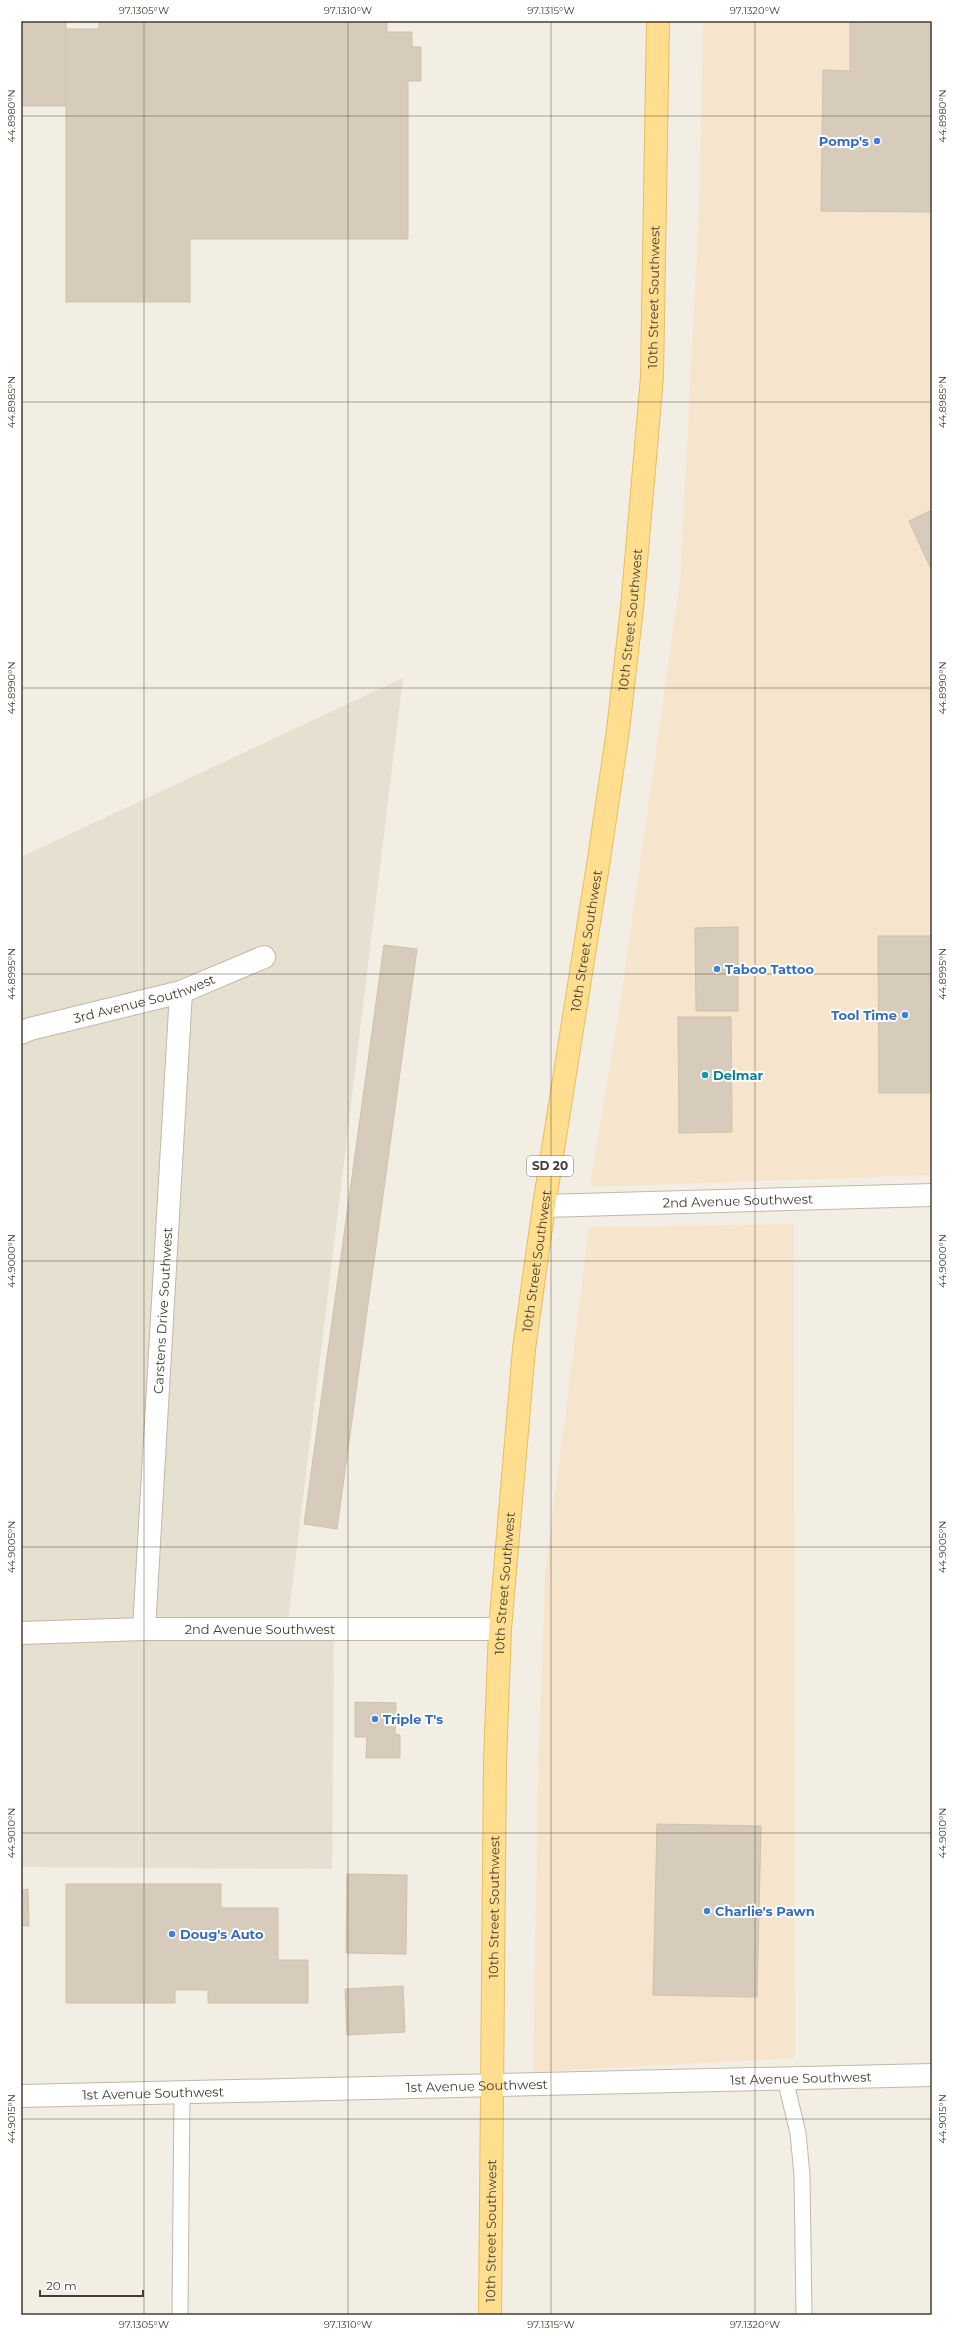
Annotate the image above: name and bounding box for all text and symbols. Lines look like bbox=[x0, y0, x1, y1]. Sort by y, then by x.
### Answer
text: 97.1305°W bbox=[119, 4, 169, 17]
text: 97.1310°W bbox=[324, 4, 372, 17]
text: 97.1315°W bbox=[527, 4, 575, 17]
text: 97.1320°W bbox=[730, 4, 780, 17]
text: 44.8980°N bbox=[5, 89, 18, 143]
text: 44.8980°N bbox=[936, 89, 949, 143]
place label: Pomp's bbox=[819, 133, 869, 149]
marker: Pomp's bbox=[872, 136, 882, 146]
street label: 10th Street Southwest bbox=[644, 225, 663, 369]
text: 44.8985°N bbox=[5, 376, 18, 428]
text: 44.8985°N bbox=[936, 376, 949, 428]
street label: 10th Street Southwest bbox=[615, 548, 645, 692]
text: 44.8990°N bbox=[5, 661, 18, 715]
text: 44.8990°N bbox=[936, 661, 949, 715]
street label: 10th Street Southwest bbox=[567, 869, 605, 1013]
text: 44.8995°N bbox=[5, 948, 18, 1000]
text: 44.8995°N bbox=[936, 948, 949, 1000]
place label: Taboo Tattoo bbox=[725, 961, 815, 977]
marker: Taboo Tattoo bbox=[712, 964, 722, 974]
street label: 3rd Avenue Southwest bbox=[72, 971, 217, 1026]
place label: Tool Time bbox=[831, 1007, 897, 1023]
marker: Tool Time bbox=[900, 1010, 910, 1020]
place label: Delmar bbox=[713, 1067, 764, 1083]
marker: Delmar bbox=[700, 1070, 710, 1080]
road number: SD 20 bbox=[527, 1156, 573, 1176]
street label: 10th Street Southwest bbox=[518, 1189, 554, 1333]
street label: 2nd Avenue Southwest bbox=[662, 1190, 813, 1211]
street label: Carstens Drive Southwest bbox=[150, 1227, 175, 1394]
text: 44.9000°N bbox=[5, 1234, 18, 1288]
text: 44.9000°N bbox=[936, 1234, 949, 1288]
street label: 10th Street Southwest bbox=[491, 1511, 518, 1655]
text: 44.9005°N bbox=[5, 1521, 18, 1573]
text: 44.9005°N bbox=[936, 1521, 949, 1573]
street label: 2nd Avenue Southwest bbox=[185, 1621, 335, 1637]
place label: Triple T's bbox=[383, 1711, 443, 1727]
marker: Triple T's bbox=[370, 1714, 380, 1724]
text: 44.9010°N bbox=[5, 1808, 18, 1858]
text: 44.9010°N bbox=[936, 1808, 949, 1858]
street label: 10th Street Southwest bbox=[485, 1835, 502, 1979]
place label: Charlie's Pawn bbox=[715, 1903, 815, 1919]
marker: Charlie's Pawn bbox=[702, 1906, 712, 1916]
place label: Doug's Auto bbox=[180, 1926, 264, 1942]
marker: Doug's Auto bbox=[167, 1929, 177, 1939]
street label: 1st Avenue Southwest bbox=[730, 2068, 872, 2088]
street label: 1st Avenue Southwest bbox=[406, 2076, 548, 2095]
street label: 1st Avenue Southwest bbox=[82, 2083, 224, 2103]
text: 44.9015°N bbox=[5, 2094, 18, 2144]
text: 44.9015°N bbox=[936, 2094, 949, 2144]
street label: 10th Street Southwest bbox=[482, 2159, 499, 2303]
scale bar bbox=[40, 2272, 143, 2298]
text: 20 m bbox=[46, 2278, 77, 2293]
text: 97.1305°W bbox=[119, 2318, 169, 2331]
text: 97.1310°W bbox=[324, 2318, 372, 2331]
text: 97.1315°W bbox=[527, 2318, 575, 2331]
text: 97.1320°W bbox=[730, 2318, 780, 2331]

